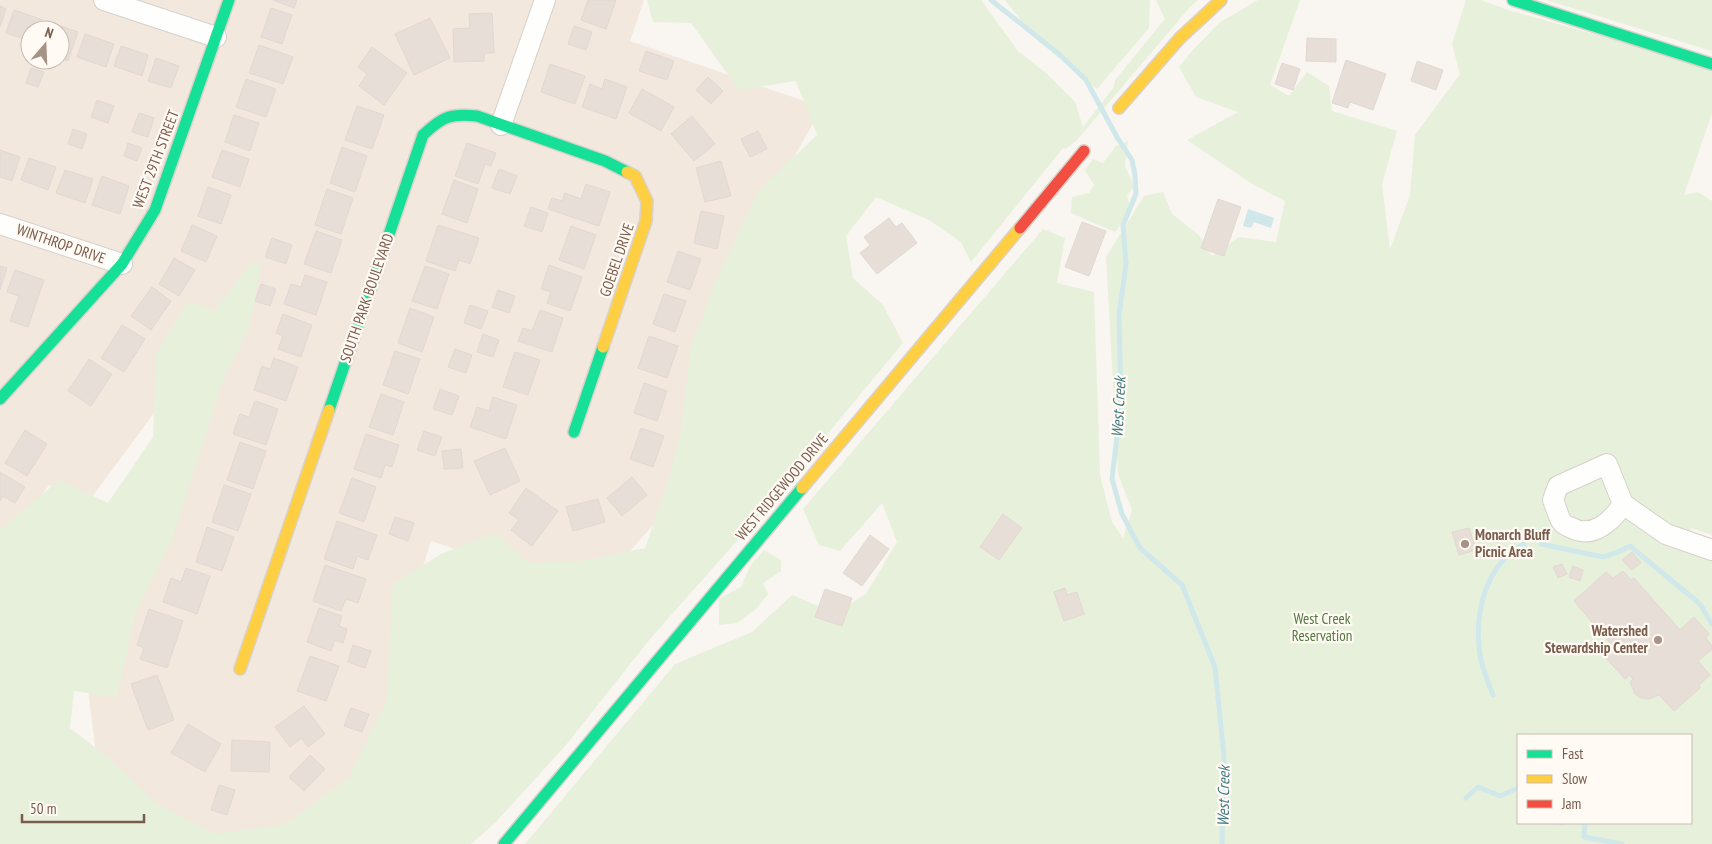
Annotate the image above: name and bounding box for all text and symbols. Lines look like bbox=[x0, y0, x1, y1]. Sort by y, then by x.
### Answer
north arrow bbox=[20, 20, 70, 70]
text: N bbox=[43, 23, 56, 42]
street label: WEST 29TH STREET bbox=[128, 107, 183, 211]
street label: WINTHROP DRIVE bbox=[14, 219, 108, 268]
street label: GOEBEL DRIVE bbox=[595, 221, 638, 299]
street label: SOUTH PARK BOULEVARD bbox=[336, 231, 398, 365]
water label: West Creek bbox=[1106, 374, 1130, 438]
street label: WEST RIDGEWOOD DRIVE bbox=[731, 429, 832, 544]
place label: Monarch Bluff Picnic Area bbox=[1475, 525, 1551, 561]
marker: Monarch Bluff Picnic Area bbox=[1459, 538, 1471, 550]
park label: West Creek Reservation bbox=[1292, 609, 1352, 645]
place label: Watershed Stewardship Center bbox=[1545, 621, 1649, 657]
marker: Watershed Stewardship Center bbox=[1652, 634, 1664, 646]
legend bbox=[1517, 734, 1692, 824]
text: Fast bbox=[1562, 744, 1583, 763]
water label: West Creek bbox=[1212, 764, 1234, 827]
text: Slow bbox=[1562, 769, 1587, 788]
scale bar bbox=[22, 792, 145, 824]
text: Jam bbox=[1561, 794, 1581, 813]
text: 50 m bbox=[30, 799, 56, 818]

